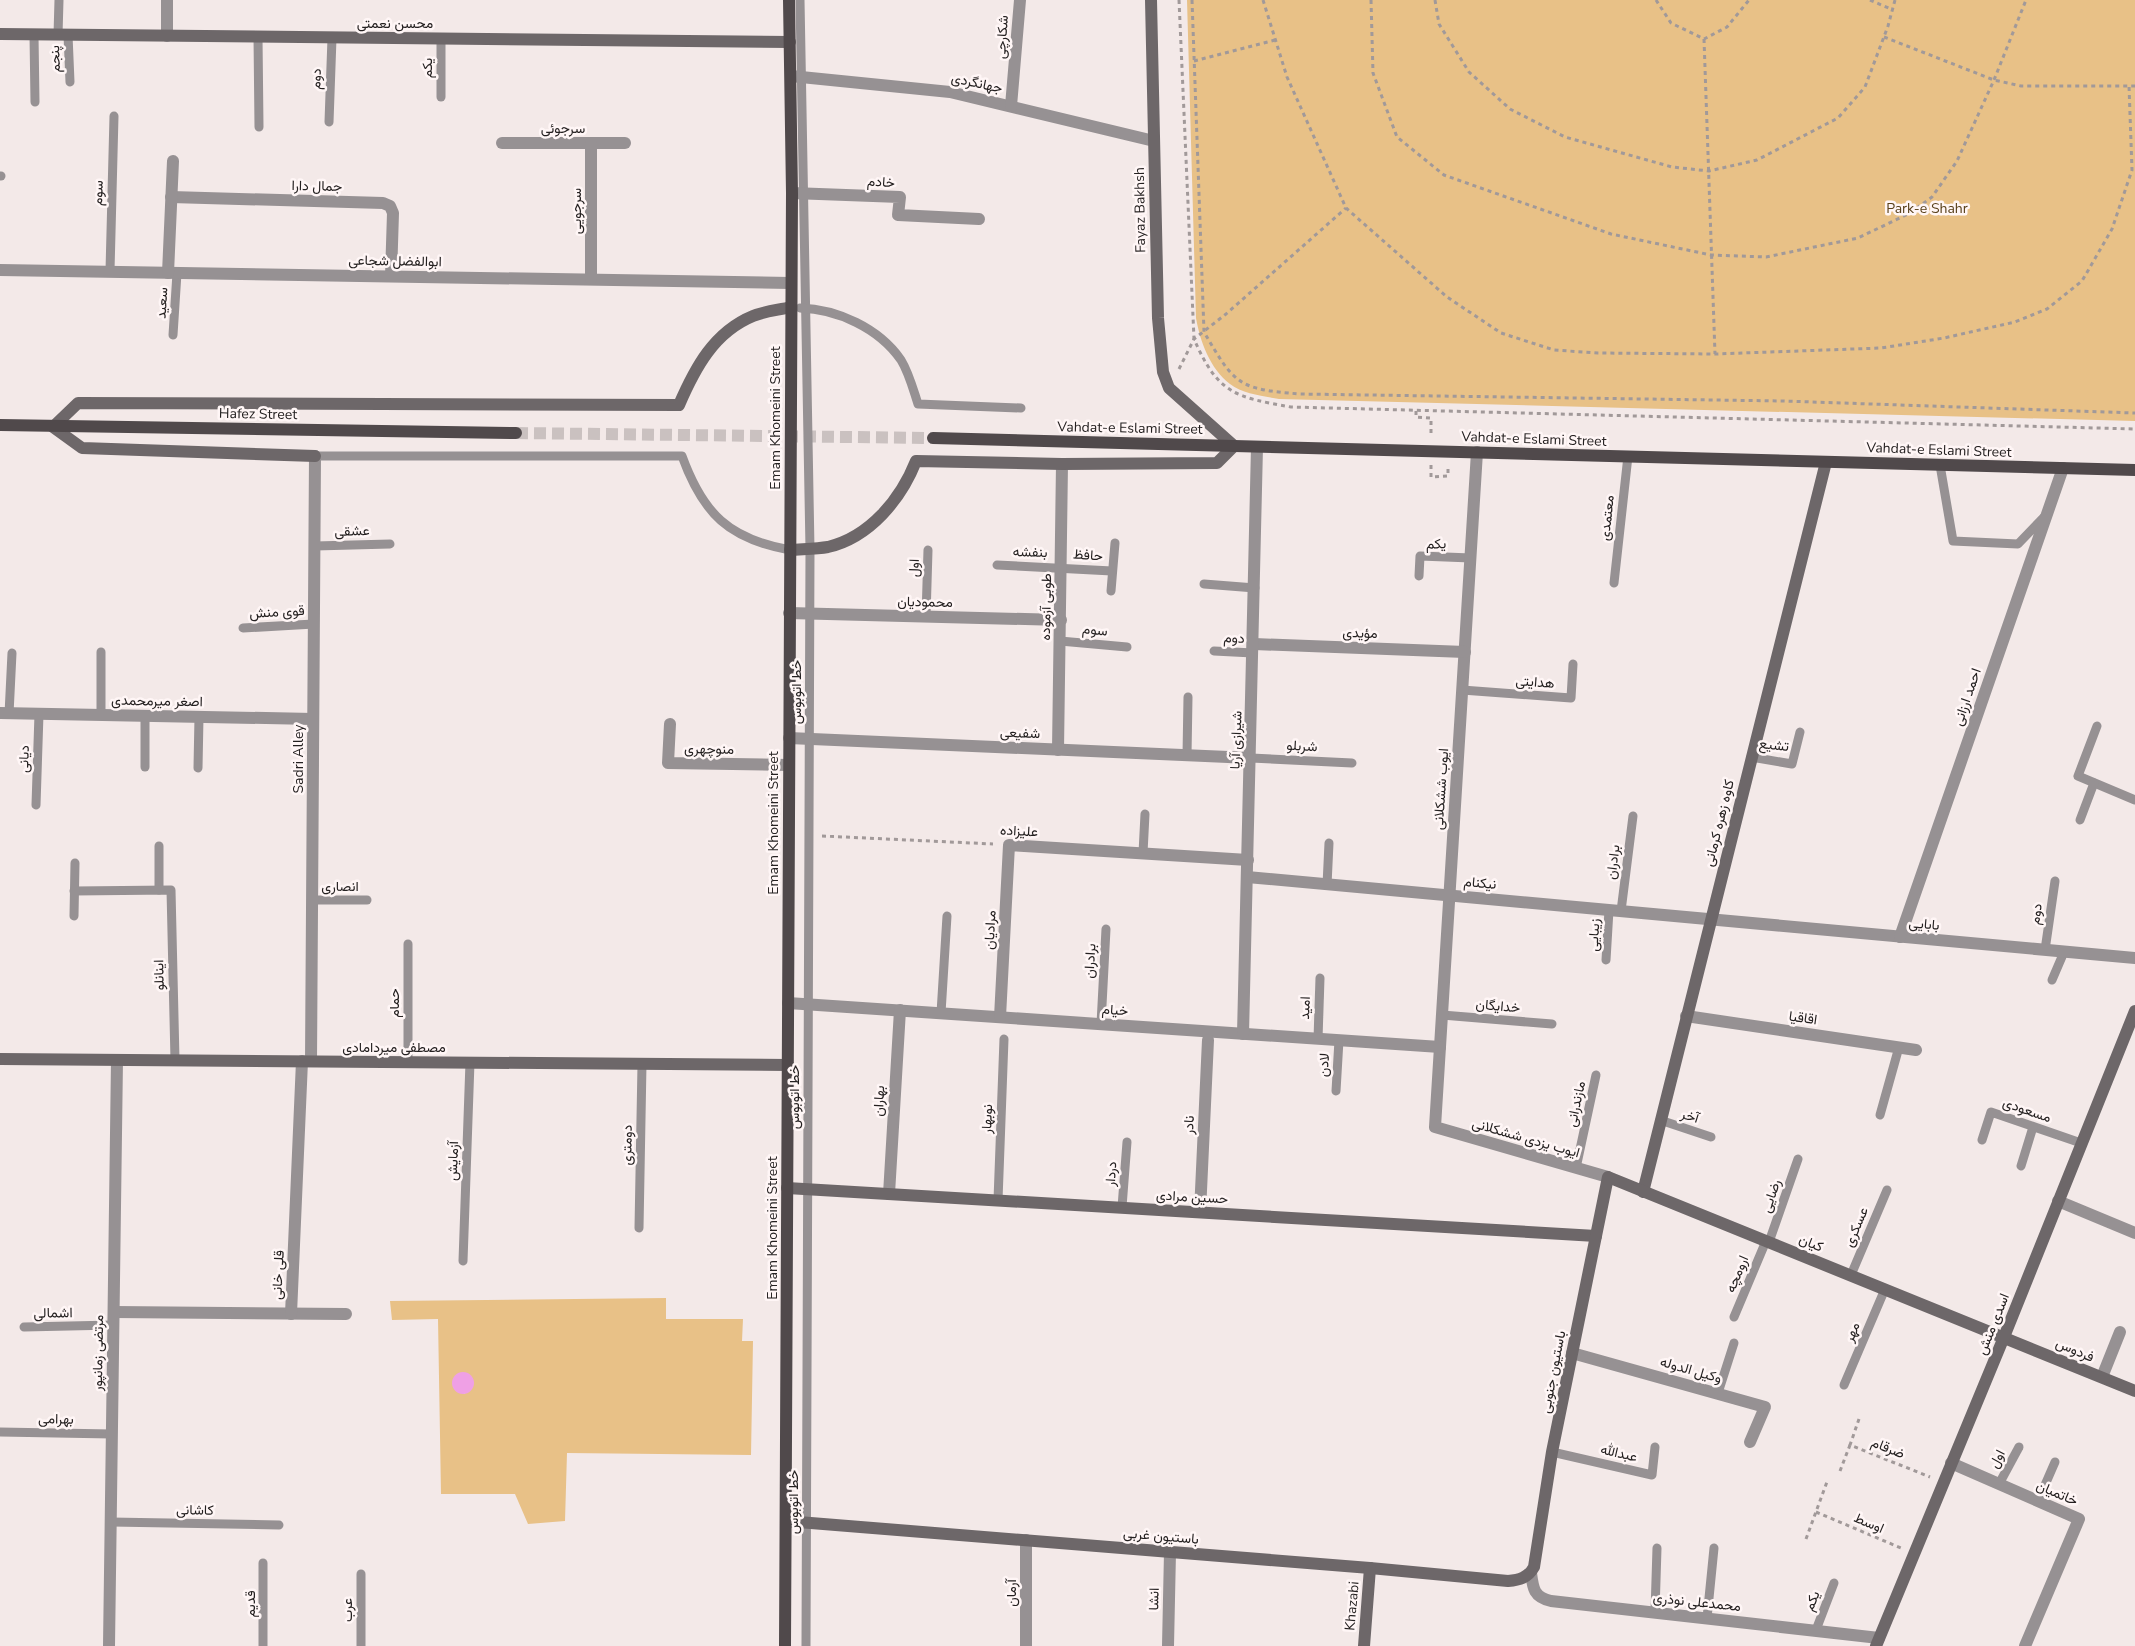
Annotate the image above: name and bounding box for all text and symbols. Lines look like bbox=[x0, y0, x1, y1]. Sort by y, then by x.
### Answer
street label: محسن نعمتی bbox=[357, 14, 433, 33]
street label: شکارچی bbox=[991, 14, 1013, 60]
street label: پنجم bbox=[45, 45, 65, 73]
street label: یکم bbox=[418, 58, 437, 78]
street label: دوم bbox=[306, 68, 326, 90]
street label: جهانگردی bbox=[950, 68, 1004, 98]
street label: سرجوئی bbox=[541, 119, 585, 138]
street label: Fayaz Bakhsh bbox=[1130, 167, 1150, 253]
street label: خادم bbox=[866, 172, 896, 192]
street label: جمال دارا bbox=[292, 176, 342, 196]
street label: سوم bbox=[88, 180, 108, 206]
street label: سرجویی bbox=[567, 188, 586, 234]
park label: Park-e Shahr bbox=[1886, 199, 1968, 218]
street label: ابوالفضل شجاعی bbox=[348, 251, 442, 271]
street label: سعید bbox=[151, 287, 173, 319]
street label: Emam Khomeini Street bbox=[766, 346, 785, 490]
street label: Hafez Street bbox=[219, 404, 297, 424]
street label: Vahdat-e Eslami Street bbox=[1056, 417, 1203, 439]
street label: Vahdat-e Eslami Street bbox=[1460, 427, 1607, 451]
street label: Vahdat-e Eslami Street bbox=[1865, 438, 2012, 462]
street label: معتمدی bbox=[1595, 494, 1619, 542]
street label: عشقی bbox=[334, 521, 370, 541]
street label: یکم bbox=[1425, 534, 1447, 554]
street label: بنفشه bbox=[1012, 542, 1048, 562]
street label: حافظ bbox=[1072, 544, 1104, 566]
street label: اول bbox=[904, 558, 924, 578]
street label: طوبی آزموده bbox=[1036, 573, 1056, 641]
street label: محمودیان bbox=[897, 592, 953, 612]
street label: قوی منش bbox=[249, 601, 305, 623]
street label: سوم bbox=[1081, 619, 1109, 641]
street label: مؤیدی bbox=[1342, 623, 1378, 643]
street label: دوم bbox=[1223, 628, 1245, 648]
street label: خط اتوبوس bbox=[787, 660, 806, 724]
street label: احمد ارزانی bbox=[1948, 666, 1986, 728]
street label: هدایتی bbox=[1515, 671, 1555, 693]
street label: اصغر میرمحمدی bbox=[111, 691, 203, 711]
street label: شیرازی آریا bbox=[1225, 710, 1247, 770]
street label: شفیعی bbox=[1000, 723, 1040, 743]
street label: Sadri Alley bbox=[289, 724, 308, 794]
street label: تشیع bbox=[1758, 734, 1790, 757]
street label: شربلو bbox=[1286, 736, 1318, 756]
street label: منوچهری bbox=[684, 739, 734, 759]
street label: دیانی bbox=[14, 744, 34, 773]
street label: ایوب ششکلانی bbox=[1429, 747, 1453, 831]
street label: Emam Khomeini Street bbox=[764, 751, 783, 895]
street label: کاوه زهره کرمانی bbox=[1699, 778, 1739, 868]
street label: علیزاده bbox=[999, 821, 1039, 841]
street label: برادران bbox=[1601, 843, 1625, 881]
street label: نیکنام bbox=[1463, 872, 1497, 894]
street label: انصاری bbox=[321, 877, 359, 896]
street label: دوم bbox=[2025, 902, 2047, 926]
street label: مرادیان bbox=[979, 910, 1001, 950]
street label: بابایی bbox=[1908, 913, 1940, 935]
street label: زیبایی bbox=[1584, 918, 1604, 952]
street label: برادران bbox=[1080, 943, 1100, 979]
street label: اینانلو bbox=[149, 960, 169, 990]
street label: حمام bbox=[385, 988, 404, 1018]
street label: خدایگان bbox=[1475, 995, 1521, 1017]
street label: امید bbox=[1295, 996, 1315, 1020]
street label: خیام bbox=[1101, 1000, 1129, 1020]
street label: اقاقیا bbox=[1788, 1007, 1818, 1029]
street label: مصطفی میردامادی bbox=[342, 1038, 446, 1057]
street label: لادن bbox=[1314, 1052, 1334, 1078]
street label: خط اتوبوس bbox=[785, 1065, 804, 1129]
street label: مازندرانی bbox=[1562, 1079, 1590, 1129]
street label: بهاران bbox=[869, 1085, 889, 1117]
street label: مسعودی bbox=[2000, 1093, 2054, 1127]
street label: نوبهار bbox=[977, 1104, 997, 1135]
street label: آخر bbox=[1678, 1104, 1703, 1128]
street label: ایوب یزدی ششکلانی bbox=[1470, 1114, 1582, 1162]
street label: نادر bbox=[1179, 1115, 1199, 1136]
street label: دومتری bbox=[617, 1124, 637, 1166]
street label: آزمایش bbox=[443, 1139, 463, 1181]
street label: Emam Khomeini Street bbox=[763, 1156, 782, 1300]
street label: دردار bbox=[1101, 1161, 1121, 1188]
street label: رضایی bbox=[1756, 1176, 1786, 1215]
street label: حسین مرادی bbox=[1155, 1186, 1229, 1208]
street label: عسکری bbox=[1839, 1204, 1873, 1250]
street label: کیان bbox=[1796, 1230, 1826, 1256]
street label: قلی خانی bbox=[267, 1250, 289, 1300]
street label: ارومچه bbox=[1721, 1253, 1753, 1295]
street label: اسدی منش bbox=[1972, 1290, 2014, 1358]
street label: اشمالی bbox=[33, 1303, 73, 1323]
street label: مرتضی زمانپور bbox=[88, 1315, 108, 1392]
street label: مهر bbox=[1839, 1319, 1865, 1346]
street label: باستیون جنوبی bbox=[1536, 1329, 1570, 1415]
street label: فردوس bbox=[2053, 1333, 2097, 1367]
street label: وکیل الدوله bbox=[1658, 1352, 1724, 1388]
street label: بهرامی bbox=[38, 1409, 74, 1429]
street label: ضرقام bbox=[1868, 1433, 1908, 1463]
street label: عبدالله bbox=[1599, 1440, 1639, 1466]
street label: اول bbox=[1984, 1446, 2010, 1472]
street label: خط اتوبوس bbox=[784, 1470, 803, 1534]
street label: خاتمیان bbox=[2033, 1476, 2081, 1510]
street label: کاشانی bbox=[176, 1500, 214, 1520]
street label: اوسط bbox=[1851, 1508, 1887, 1538]
street label: باستیون غربی bbox=[1122, 1523, 1200, 1549]
street label: آرمان bbox=[1002, 1577, 1021, 1607]
street label: Khazabi bbox=[1340, 1581, 1364, 1631]
street label: انشا bbox=[1144, 1587, 1164, 1611]
street label: محمدعلی نوذری bbox=[1652, 1588, 1742, 1616]
street label: یکم bbox=[1799, 1588, 1825, 1614]
street label: قدیم bbox=[241, 1590, 260, 1618]
street label: عرب bbox=[338, 1598, 357, 1622]

